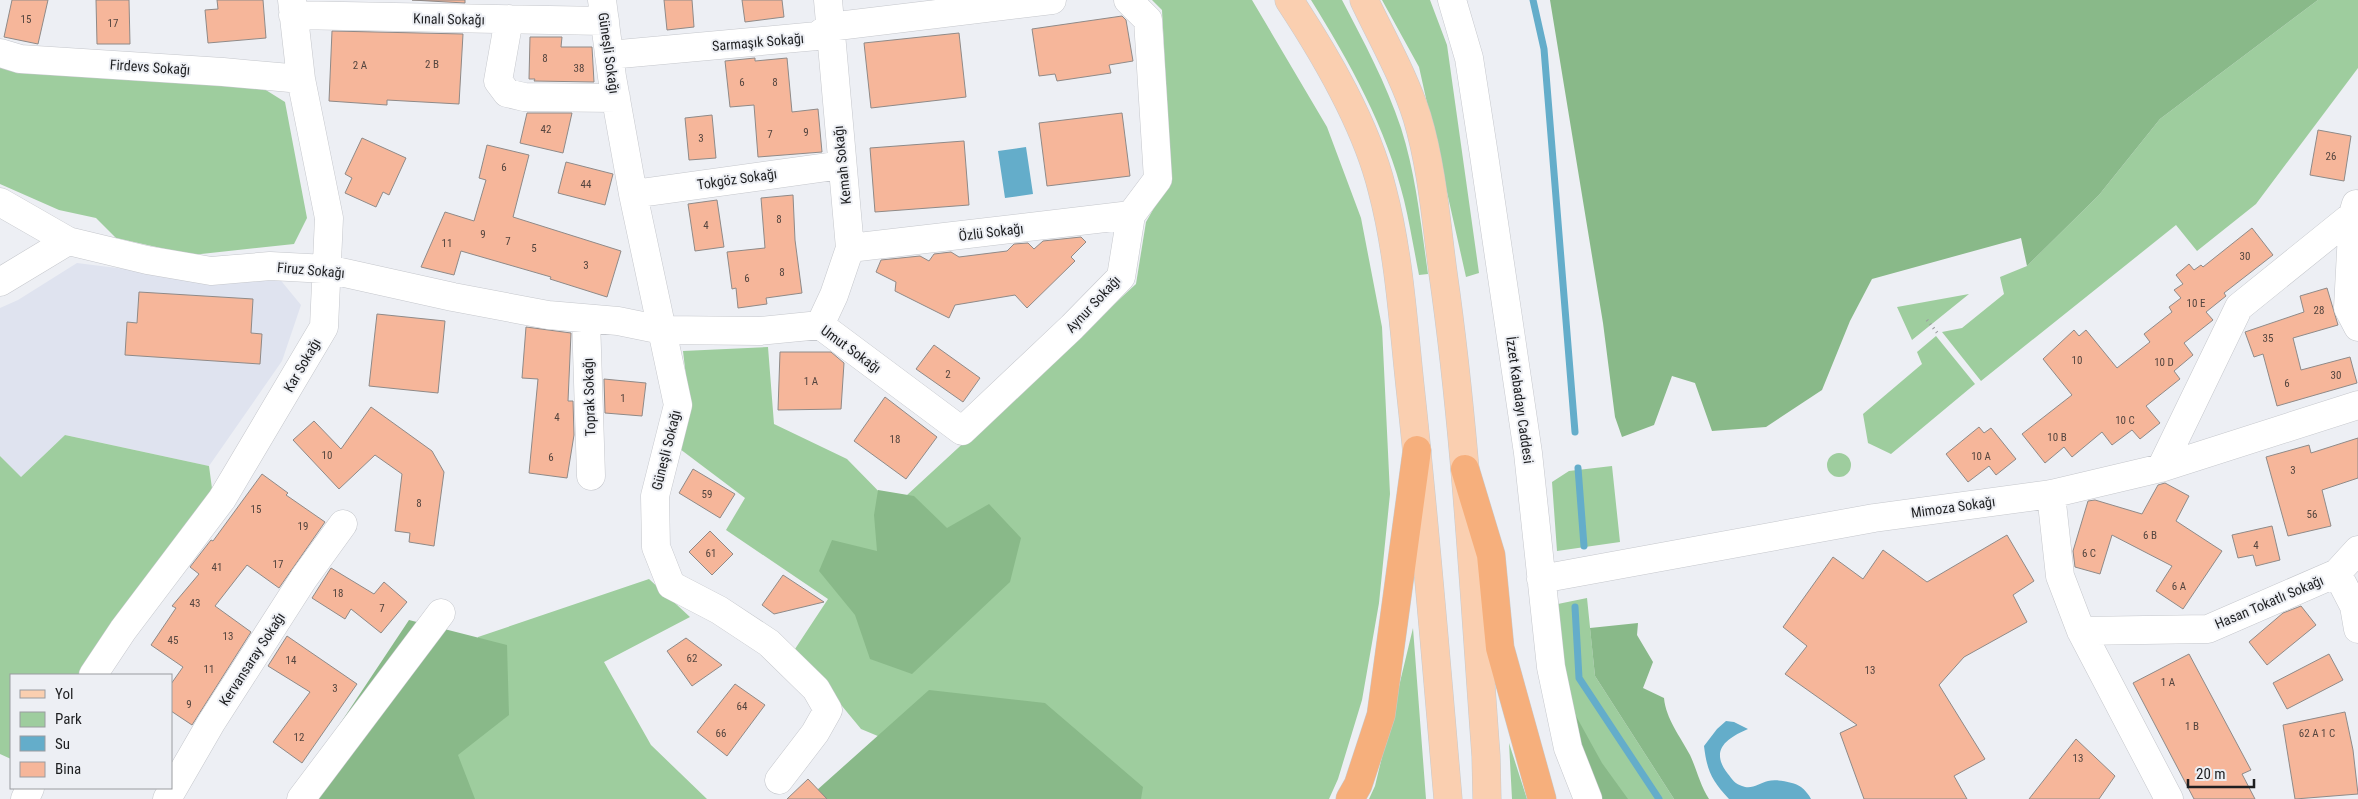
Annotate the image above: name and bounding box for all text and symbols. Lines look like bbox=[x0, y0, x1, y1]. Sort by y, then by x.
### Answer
street label: Kınalı Sokağı bbox=[413, 10, 485, 28]
street label: Güneşli Sokağı bbox=[595, 11, 623, 95]
house number: 15 bbox=[21, 13, 31, 26]
house number: 17 bbox=[108, 17, 118, 30]
street label: Sarmaşık Sokağı bbox=[711, 30, 805, 54]
house number: 8 bbox=[542, 52, 548, 65]
street label: Firdevs Sokağı bbox=[109, 56, 191, 78]
house number: 2 B bbox=[425, 58, 439, 71]
house number: 2 A bbox=[353, 59, 368, 72]
house number: 38 bbox=[574, 62, 584, 75]
house number: 6 bbox=[739, 76, 745, 89]
house number: 8 bbox=[772, 76, 778, 89]
house number: 42 bbox=[541, 123, 551, 136]
street label: Kemah Sokağı bbox=[830, 125, 854, 205]
house number: 9 bbox=[803, 126, 809, 139]
house number: 7 bbox=[767, 128, 773, 141]
house number: 3 bbox=[698, 132, 704, 145]
house number: 26 bbox=[2326, 150, 2336, 163]
house number: 6 bbox=[501, 161, 507, 174]
street label: Tokgöz Sokağı bbox=[696, 165, 778, 193]
house number: 44 bbox=[581, 178, 592, 191]
house number: 8 bbox=[776, 213, 782, 226]
house number: 4 bbox=[703, 219, 709, 232]
street label: Özlü Sokağı bbox=[958, 220, 1024, 244]
house number: 9 bbox=[480, 228, 486, 241]
house number: 7 bbox=[505, 235, 511, 248]
house number: 11 bbox=[442, 237, 452, 250]
house number: 5 bbox=[531, 242, 537, 255]
house number: 30 bbox=[2240, 250, 2250, 263]
street label: Firuz Sokağı bbox=[277, 259, 345, 281]
house number: 3 bbox=[583, 259, 589, 272]
house number: 8 bbox=[779, 266, 785, 279]
house number: 6 bbox=[744, 272, 750, 285]
street label: Aynur Sokağı bbox=[1063, 272, 1123, 336]
house number: 10 E bbox=[2187, 297, 2206, 310]
house number: 28 bbox=[2314, 304, 2324, 317]
street label: Umut Sokağı bbox=[818, 322, 884, 376]
house number: 35 bbox=[2263, 332, 2273, 345]
street label: Kar Sokağı bbox=[280, 335, 324, 395]
street label: İzzet Kabadayı Caddesi bbox=[1503, 335, 1537, 465]
house number: 10 bbox=[2072, 354, 2082, 367]
house number: 10 D bbox=[2154, 356, 2174, 369]
street label: Toprak Sokağı bbox=[580, 358, 598, 436]
house number: 2 bbox=[945, 368, 951, 381]
house number: 30 bbox=[2331, 369, 2341, 382]
house number: 1 A bbox=[804, 375, 819, 388]
house number: 6 bbox=[2284, 377, 2290, 390]
house number: 1 bbox=[620, 392, 626, 405]
street label: Güneşli Sokağı bbox=[648, 408, 684, 492]
house number: 4 bbox=[554, 411, 560, 424]
house number: 10 C bbox=[2115, 414, 2135, 427]
house number: 10 B bbox=[2047, 431, 2067, 444]
house number: 18 bbox=[890, 433, 900, 446]
house number: 10 bbox=[322, 449, 332, 462]
house number: 10 A bbox=[1971, 450, 1992, 463]
house number: 6 bbox=[548, 451, 554, 464]
house number: 3 bbox=[2290, 464, 2296, 477]
house number: 59 bbox=[702, 488, 712, 501]
street label: Mimoza Sokağı bbox=[1910, 493, 1996, 521]
house number: 8 bbox=[416, 497, 422, 510]
house number: 15 bbox=[251, 503, 261, 516]
house number: 56 bbox=[2307, 508, 2317, 521]
house number: 19 bbox=[298, 520, 308, 533]
house number: 6 B bbox=[2143, 529, 2157, 542]
house number: 4 bbox=[2253, 539, 2259, 552]
house number: 61 bbox=[706, 547, 716, 560]
house number: 6 C bbox=[2082, 547, 2096, 560]
house number: 17 bbox=[273, 558, 283, 571]
house number: 41 bbox=[212, 561, 222, 574]
street label: Hasan Tokatlı Sokağı bbox=[2212, 572, 2326, 632]
house number: 6 A bbox=[2172, 580, 2187, 593]
house number: 18 bbox=[333, 587, 343, 600]
house number: 43 bbox=[190, 597, 200, 610]
house number: 7 bbox=[379, 602, 385, 615]
street label: Kervansaray Sokağı bbox=[216, 609, 288, 709]
house number: 13 bbox=[223, 630, 233, 643]
house number: 45 bbox=[168, 634, 178, 647]
house number: 62 bbox=[687, 652, 697, 665]
house number: 14 bbox=[286, 654, 297, 667]
house number: 11 bbox=[204, 663, 214, 676]
house number: 13 bbox=[1865, 664, 1875, 677]
legend bbox=[10, 674, 172, 789]
house number: 1 A bbox=[2161, 676, 2176, 689]
house number: 3 bbox=[332, 682, 338, 695]
text: Yol bbox=[55, 685, 73, 703]
house number: 9 bbox=[186, 698, 192, 711]
house number: 64 bbox=[737, 700, 748, 713]
text: Park bbox=[55, 710, 82, 728]
house number: 1 B bbox=[2185, 720, 2199, 733]
house number: 66 bbox=[716, 727, 726, 740]
house number: 62 A 1 C bbox=[2299, 727, 2335, 740]
house number: 12 bbox=[294, 731, 304, 744]
text: Su bbox=[55, 735, 70, 753]
house number: 13 bbox=[2073, 752, 2083, 765]
scale bar bbox=[2188, 756, 2254, 788]
text: Bina bbox=[55, 760, 81, 778]
text: 20 m bbox=[2196, 765, 2226, 783]

